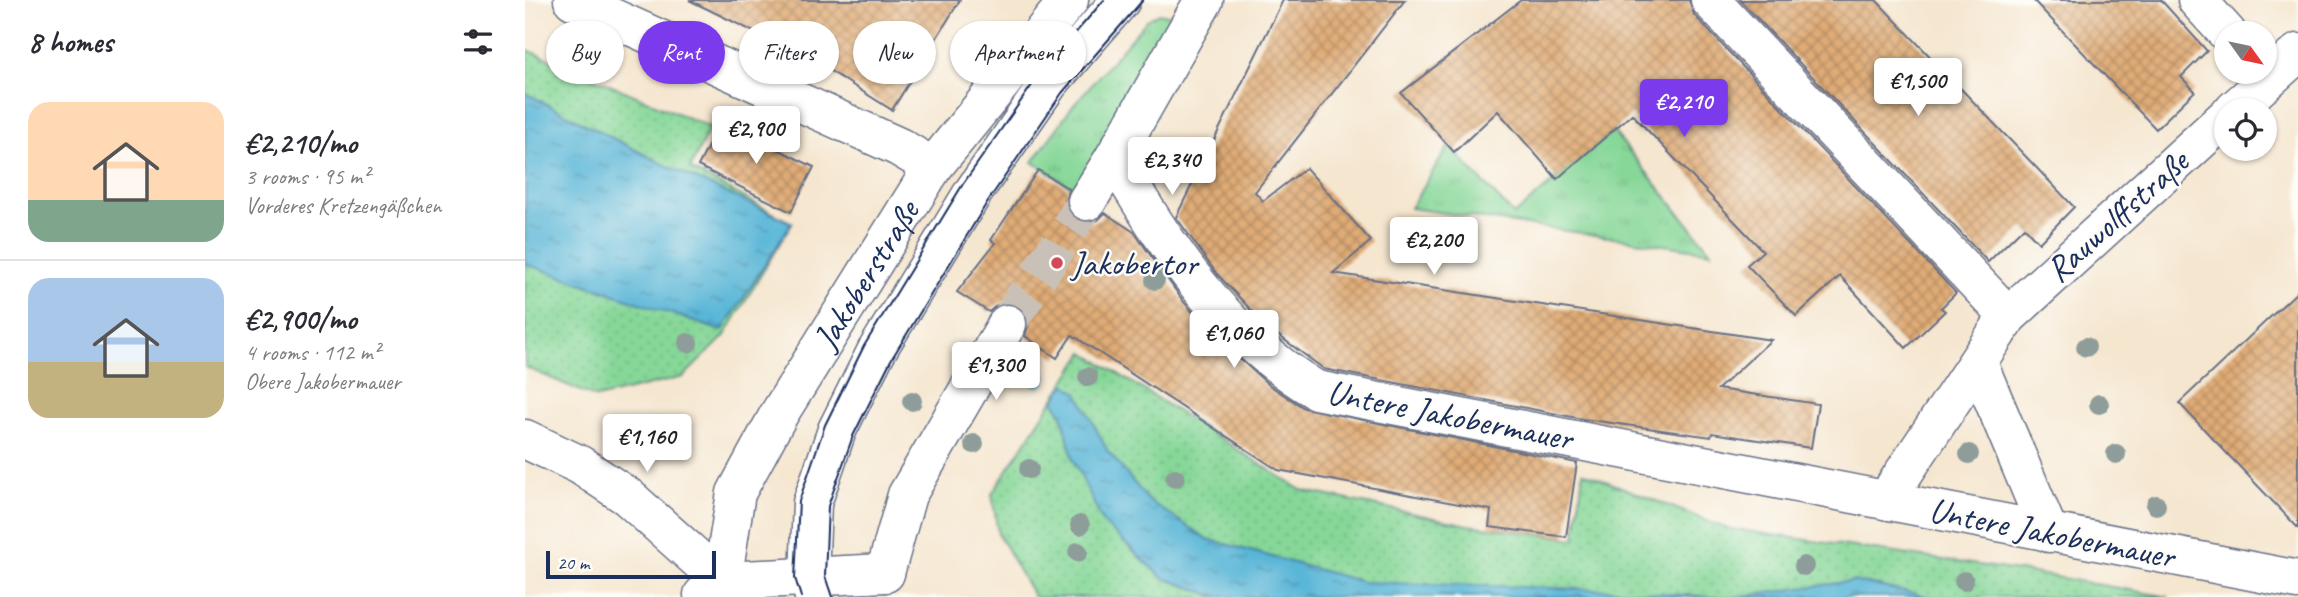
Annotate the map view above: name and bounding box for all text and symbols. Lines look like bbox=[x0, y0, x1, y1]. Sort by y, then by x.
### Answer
chip: Buy bbox=[546, 21, 624, 84]
chip: Rent bbox=[638, 21, 725, 84]
chip: Filters bbox=[739, 21, 839, 84]
chip: New bbox=[853, 21, 936, 84]
chip: Apartment bbox=[950, 21, 1086, 84]
north arrow bbox=[2214, 21, 2277, 84]
map controls bbox=[2214, 21, 2277, 161]
text: 8 homes bbox=[28, 23, 113, 61]
icon: filters bbox=[459, 23, 497, 61]
pin: €1,500 bbox=[1861, 58, 1975, 118]
text: €1,500 bbox=[1890, 66, 1946, 95]
pin: €2,210 bbox=[1627, 80, 1741, 139]
text: €2,210 bbox=[1656, 87, 1712, 116]
button: locate bbox=[2214, 98, 2277, 161]
pin: €2,900 bbox=[699, 106, 813, 166]
text: €2,900 bbox=[728, 114, 784, 143]
text: €2,210/mo bbox=[245, 124, 357, 162]
icon: home bbox=[84, 130, 168, 214]
pin: €2,340 bbox=[1115, 138, 1229, 197]
street label: Rauwolffstraße bbox=[2036, 138, 2200, 292]
text: €2,340 bbox=[1144, 145, 1200, 174]
text: 3 rooms · 95 m² bbox=[245, 162, 369, 191]
street label: Jakoberstraße bbox=[801, 190, 930, 359]
text: Vorderes Kretzengäßchen bbox=[245, 191, 441, 220]
pin: €2,200 bbox=[1377, 218, 1491, 277]
text: €2,200 bbox=[1406, 225, 1462, 254]
place label: Jakobertor bbox=[1069, 241, 1200, 286]
marker: Jakobertor bbox=[1049, 255, 1065, 271]
text: €2,900/mo bbox=[245, 300, 357, 338]
icon: home bbox=[84, 306, 168, 390]
pin: €1,060 bbox=[1177, 310, 1291, 370]
text: €1,060 bbox=[1206, 318, 1262, 347]
text: 4 rooms · 112 m² bbox=[245, 338, 380, 367]
pin: €1,300 bbox=[939, 342, 1053, 402]
text: €1,300 bbox=[968, 350, 1024, 379]
text: Obere Jakobermauer bbox=[245, 367, 401, 396]
street label: Untere Jakobermauer bbox=[1324, 369, 1579, 461]
pin: €1,160 bbox=[590, 414, 704, 474]
text: €1,160 bbox=[619, 422, 675, 451]
street label: Untere Jakobermauer bbox=[1926, 487, 2181, 579]
scale bar bbox=[546, 548, 716, 580]
text: 20 m bbox=[557, 551, 589, 575]

